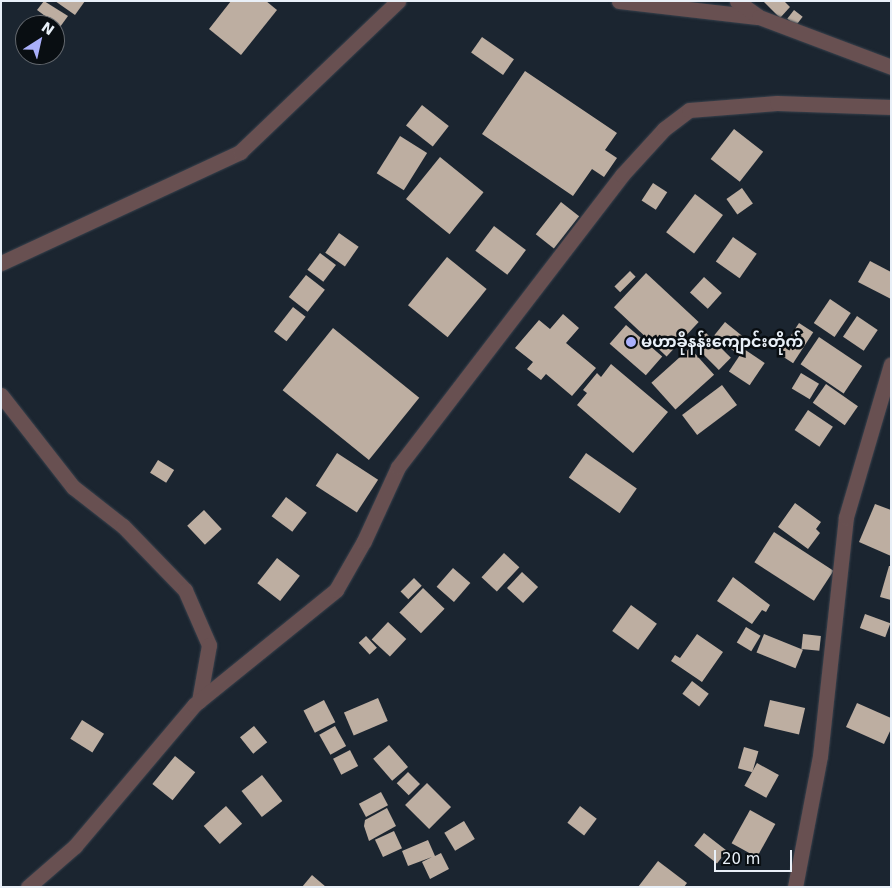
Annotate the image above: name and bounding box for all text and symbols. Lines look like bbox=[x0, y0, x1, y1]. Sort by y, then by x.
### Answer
north arrow bbox=[15, 15, 65, 65]
text: N bbox=[39, 19, 57, 38]
place label: မဟာခိုနန်းကျောင်းတိုက် bbox=[641, 332, 803, 352]
marker: မဟာခိုနန်းကျောင်းတိုက် bbox=[625, 336, 637, 348]
scale bar bbox=[717, 840, 794, 872]
text: 20 m bbox=[722, 850, 760, 868]

